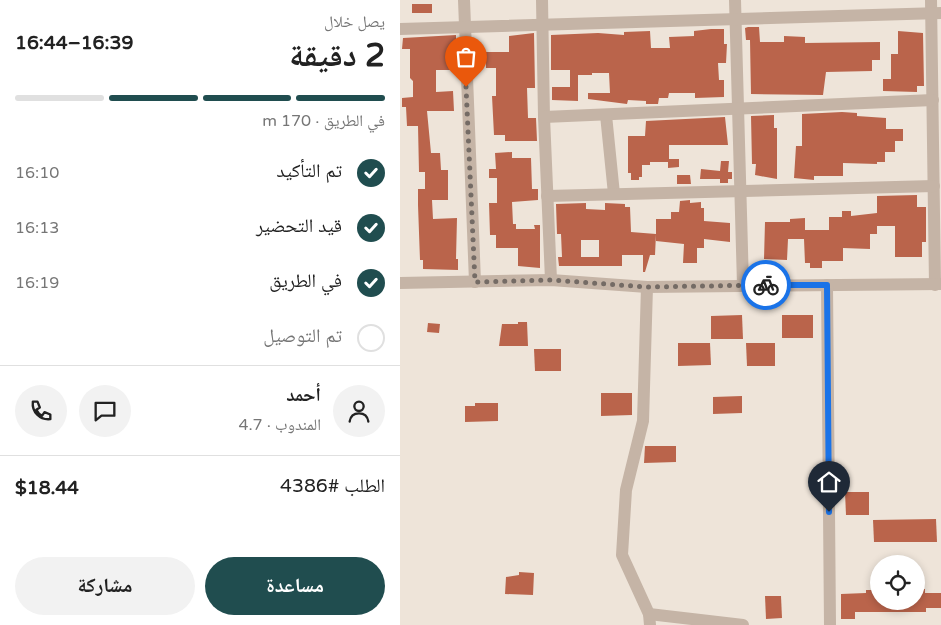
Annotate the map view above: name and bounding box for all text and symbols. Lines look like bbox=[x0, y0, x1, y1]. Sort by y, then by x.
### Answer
text: يصل خلال bbox=[324, 12, 385, 32]
text: 16:39–16:44 bbox=[15, 32, 133, 54]
pin bbox=[445, 36, 487, 87]
text: 2 دقيقة bbox=[289, 37, 385, 75]
icon: bag bbox=[452, 43, 480, 71]
text: في الطريق · 170 m bbox=[262, 111, 385, 131]
icon: check bbox=[357, 159, 385, 187]
text: تم التأكيد bbox=[277, 160, 342, 182]
text: 16:10 bbox=[15, 163, 59, 183]
icon: check bbox=[357, 214, 385, 242]
text: قيد التحضير bbox=[256, 215, 342, 237]
text: 16:13 bbox=[15, 218, 59, 238]
courier bbox=[741, 260, 791, 310]
icon: check bbox=[357, 269, 385, 297]
text: في الطريق bbox=[269, 270, 342, 292]
icon: bike bbox=[752, 271, 780, 299]
text: 16:19 bbox=[15, 273, 59, 293]
text: تم التوصيل bbox=[263, 325, 342, 347]
text: أحمد bbox=[286, 384, 321, 406]
button: phone bbox=[15, 385, 67, 437]
button: chat bbox=[79, 385, 131, 437]
button: person bbox=[333, 385, 385, 437]
text: المندوب · 4.7 bbox=[239, 415, 321, 435]
pin bbox=[808, 461, 850, 512]
icon: home bbox=[815, 468, 843, 496]
text: الطلب #4386 bbox=[280, 475, 385, 497]
text: $18.44 bbox=[15, 477, 79, 499]
map controls bbox=[870, 555, 925, 610]
button: locate bbox=[870, 555, 925, 610]
button: مشاركة bbox=[15, 557, 195, 615]
button: مساعدة bbox=[205, 557, 385, 615]

